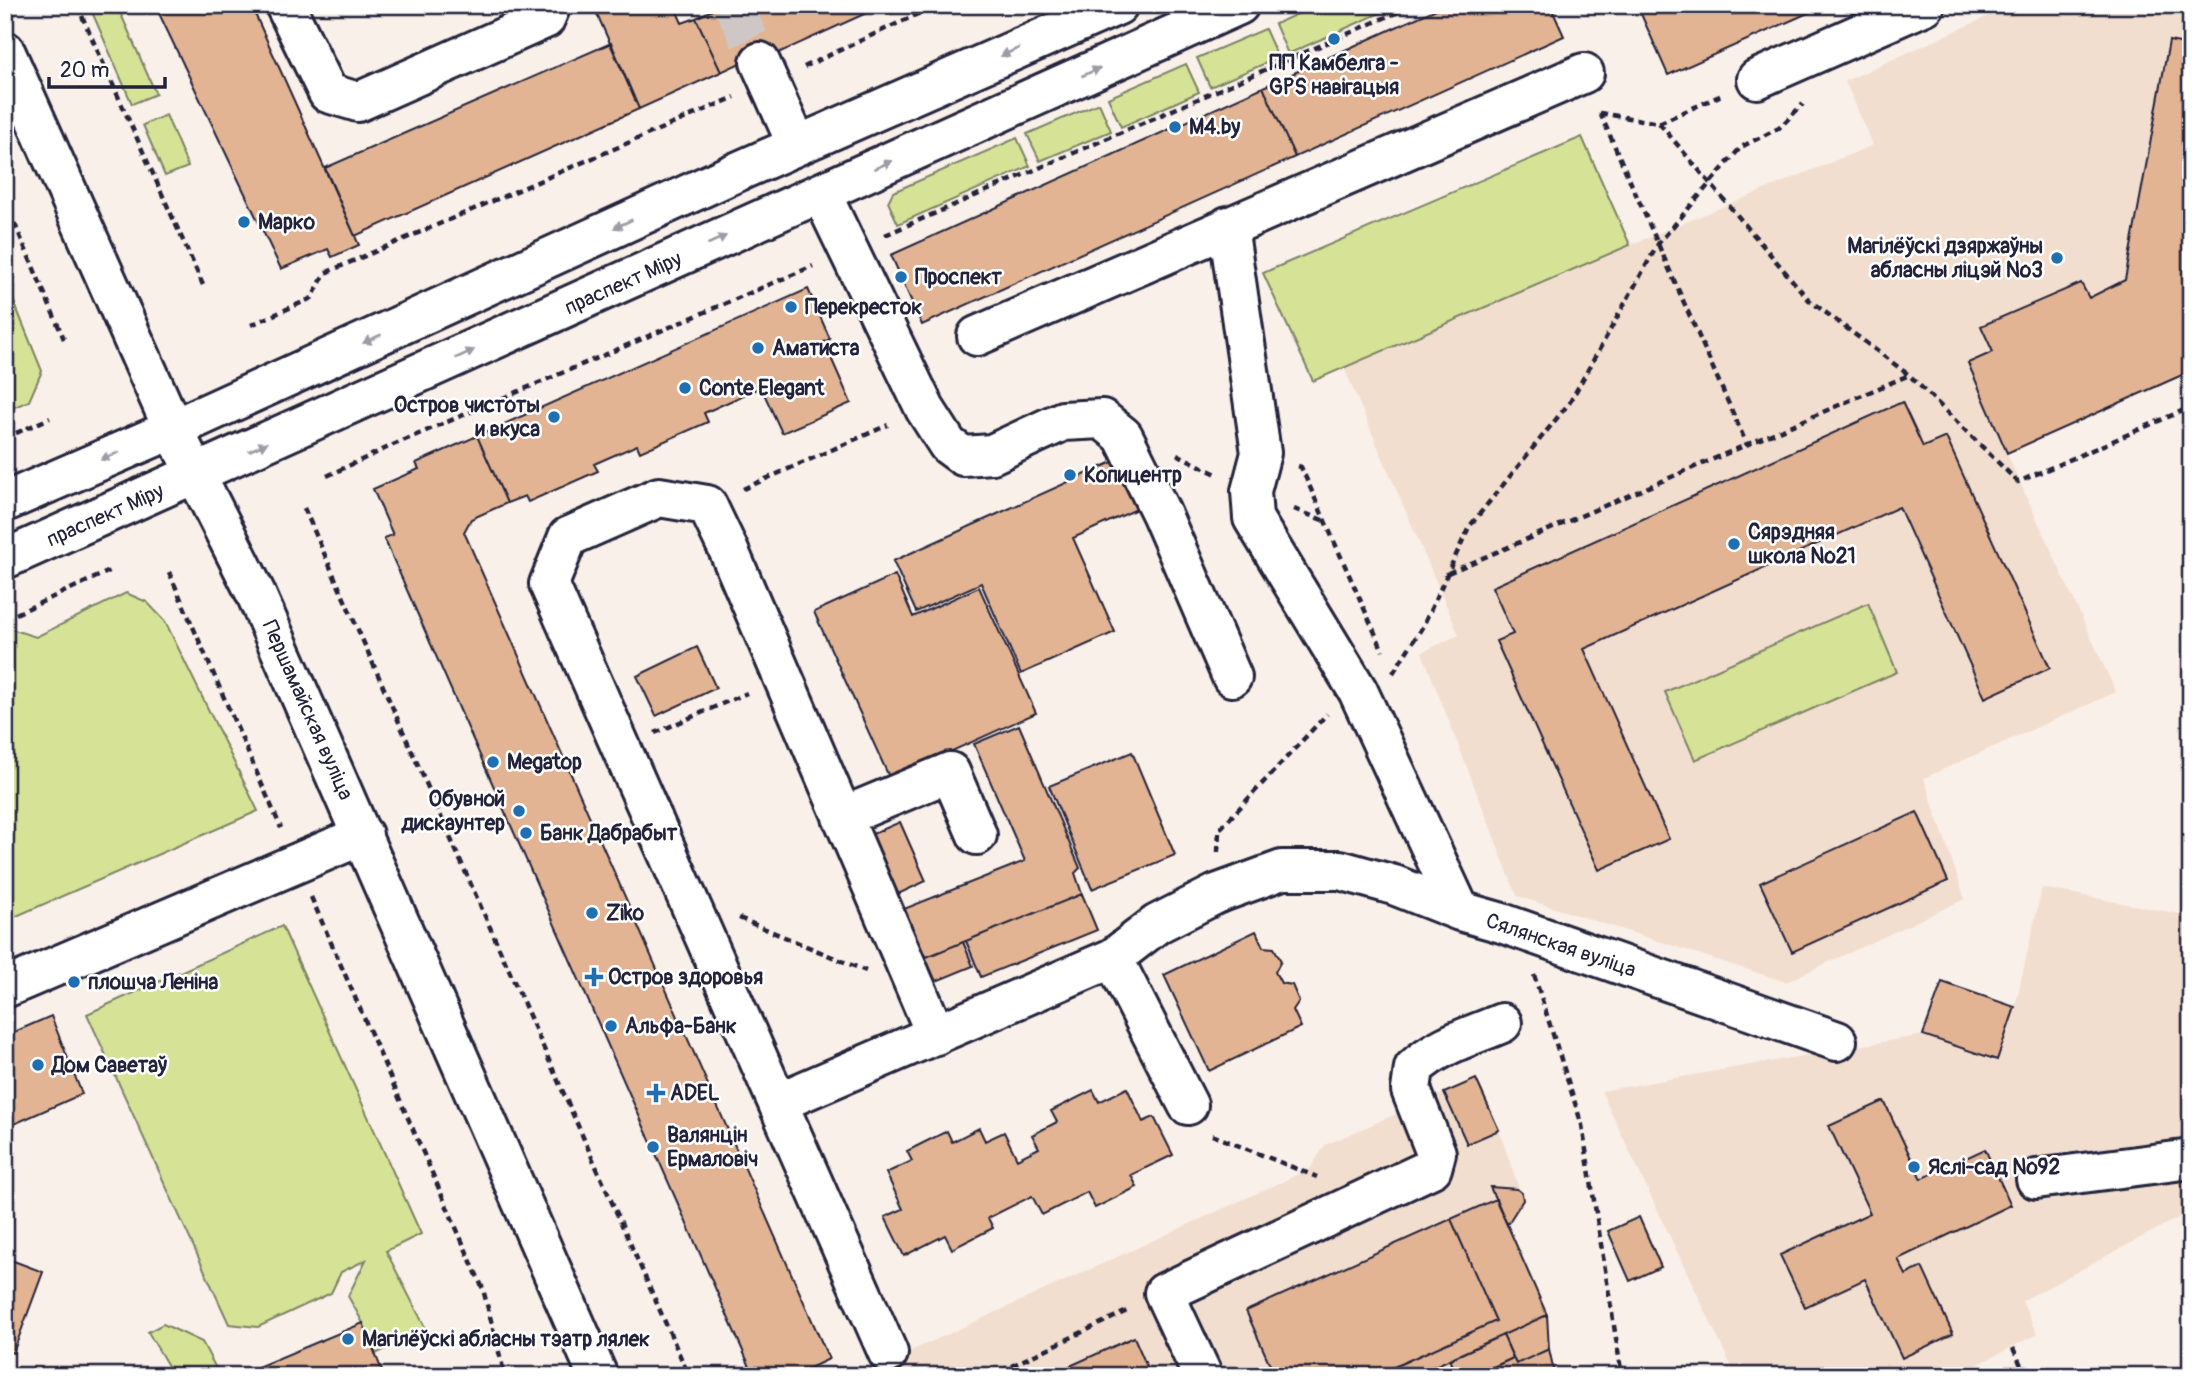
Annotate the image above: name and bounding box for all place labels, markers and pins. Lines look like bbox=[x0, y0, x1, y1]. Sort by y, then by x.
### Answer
marker: ПП Камбелга - GPS навігацыя bbox=[1326, 31, 1342, 47]
place label: ПП Камбелга - GPS навігацыя bbox=[1269, 50, 1399, 101]
place label: М4.by bbox=[1189, 114, 1240, 141]
marker: М4.by bbox=[1167, 119, 1183, 135]
place label: Марко bbox=[258, 209, 316, 236]
marker: Марко bbox=[236, 214, 252, 230]
place label: Магілёўскі дзяржаўны абласны ліцэй №3 bbox=[1847, 233, 2043, 284]
marker: Магілёўскі дзяржаўны абласны ліцэй №3 bbox=[2049, 250, 2065, 266]
place label: Проспект bbox=[915, 264, 1002, 291]
marker: Проспект bbox=[893, 269, 909, 285]
place label: Перекресток bbox=[805, 294, 922, 321]
marker: Перекресток bbox=[783, 299, 799, 315]
place label: Аматиста bbox=[772, 335, 860, 362]
marker: Аматиста bbox=[750, 340, 766, 356]
place label: Conte Elegant bbox=[699, 375, 825, 402]
marker: Conte Elegant bbox=[677, 380, 693, 396]
place label: Остров чистоты и вкуса bbox=[394, 392, 540, 443]
marker: Остров чистоты и вкуса bbox=[546, 409, 562, 425]
place label: Копицентр bbox=[1084, 462, 1182, 489]
marker: Копицентр bbox=[1062, 467, 1078, 483]
place label: Сярэдняя школа №21 bbox=[1748, 519, 1856, 570]
marker: Сярэдняя школа №21 bbox=[1726, 536, 1742, 552]
place label: Megatop bbox=[507, 749, 582, 776]
marker: Megatop bbox=[485, 754, 501, 770]
place label: Обувной дискаунтер bbox=[401, 786, 505, 837]
marker: Обувной дискаунтер bbox=[511, 803, 527, 819]
place label: Банк Дабрабыт bbox=[540, 820, 678, 847]
marker: Банк Дабрабыт bbox=[518, 825, 534, 841]
place label: Ziko bbox=[606, 900, 645, 927]
marker: Ziko bbox=[584, 905, 600, 921]
place label: Остров здоровья bbox=[608, 964, 763, 991]
place label: плошча Леніна bbox=[88, 969, 218, 996]
marker: Остров здоровья bbox=[586, 969, 602, 985]
marker: плошча Леніна bbox=[66, 974, 82, 990]
place label: Альфа-Банк bbox=[625, 1013, 737, 1040]
marker: Альфа-Банк bbox=[603, 1018, 619, 1034]
place label: Дом Саветаў bbox=[50, 1052, 167, 1079]
marker: Дом Саветаў bbox=[30, 1057, 46, 1073]
place label: ADEL bbox=[670, 1080, 720, 1107]
marker: ADEL bbox=[648, 1085, 664, 1101]
place label: Валянцін Ермаловіч bbox=[667, 1122, 758, 1173]
marker: Валянцін Ермаловіч bbox=[645, 1139, 661, 1155]
place label: Яслі-сад №92 bbox=[1928, 1154, 2060, 1181]
marker: Яслі-сад №92 bbox=[1906, 1159, 1922, 1175]
place label: Магілёўскі абласны тэатр лялек bbox=[362, 1326, 650, 1353]
marker: Магілёўскі абласны тэатр лялек bbox=[340, 1331, 356, 1347]

